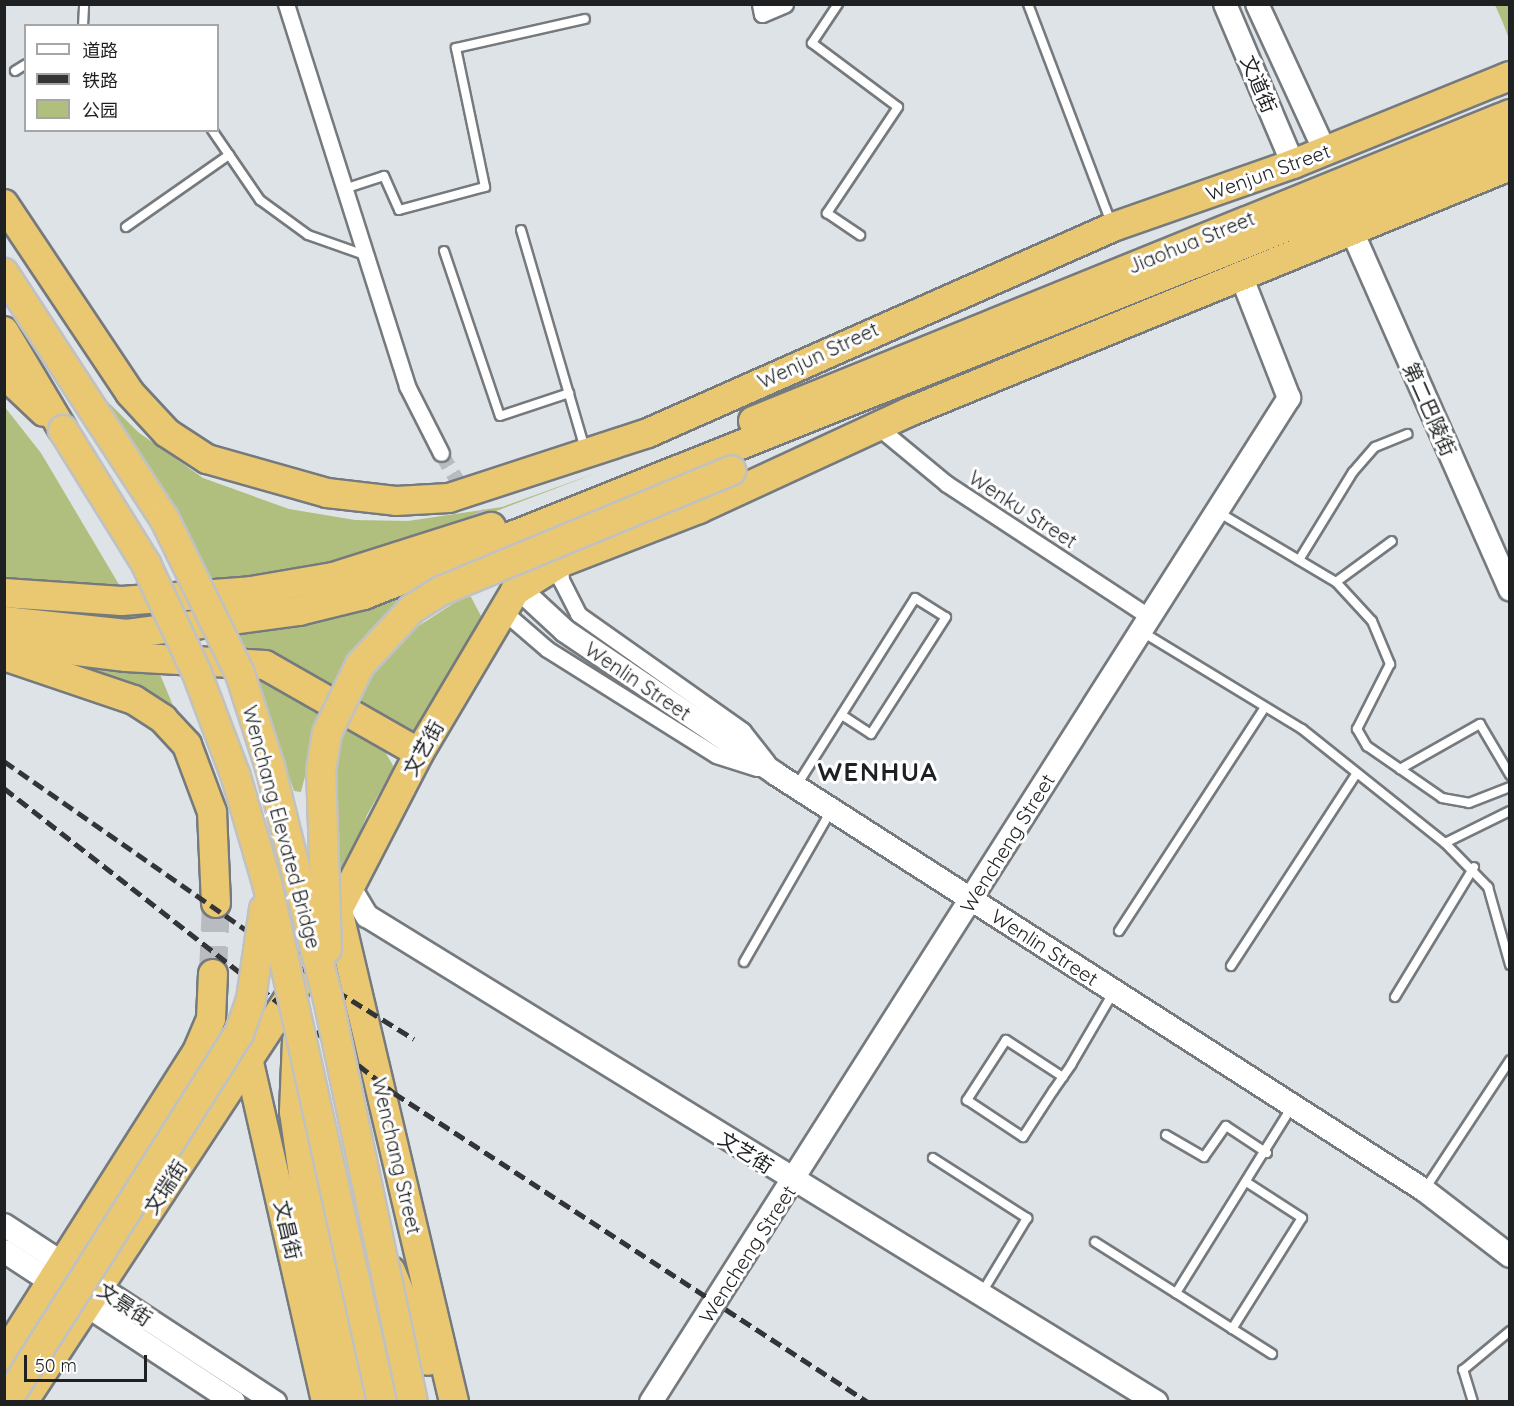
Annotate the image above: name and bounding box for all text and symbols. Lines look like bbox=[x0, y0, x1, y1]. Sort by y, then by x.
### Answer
legend bbox=[24, 24, 219, 132]
text: 道路 bbox=[82, 39, 118, 62]
street label: 文道街 bbox=[1236, 52, 1282, 116]
text: 铁路 bbox=[82, 69, 118, 92]
text: 公园 bbox=[82, 99, 118, 122]
street label: Wenjun Street bbox=[1203, 138, 1333, 206]
street label: Jiaohua Street bbox=[1124, 206, 1258, 278]
street label: Wenjun Street bbox=[754, 317, 882, 393]
street label: 第二巴陵街 bbox=[1399, 358, 1461, 460]
street label: Wenku Street bbox=[964, 465, 1082, 553]
street label: Wenlin Street bbox=[581, 637, 695, 725]
street label: Wenchang Elevated Bridge bbox=[238, 703, 326, 951]
street label: 文艺街 bbox=[398, 716, 448, 780]
district label: WENHUA bbox=[818, 756, 938, 788]
street label: Wencheng Street bbox=[955, 769, 1059, 917]
street label: Wenlin Street bbox=[987, 904, 1103, 990]
street label: Wenchang Street bbox=[367, 1075, 427, 1237]
street label: 文艺街 bbox=[714, 1126, 778, 1178]
street label: 文瑞街 bbox=[139, 1155, 191, 1219]
street label: Wencheng Street bbox=[694, 1181, 800, 1327]
street label: 文昌街 bbox=[270, 1198, 306, 1262]
street label: 文景街 bbox=[93, 1278, 157, 1330]
scale bar bbox=[27, 1343, 150, 1381]
text: 50 m bbox=[35, 1354, 77, 1377]

